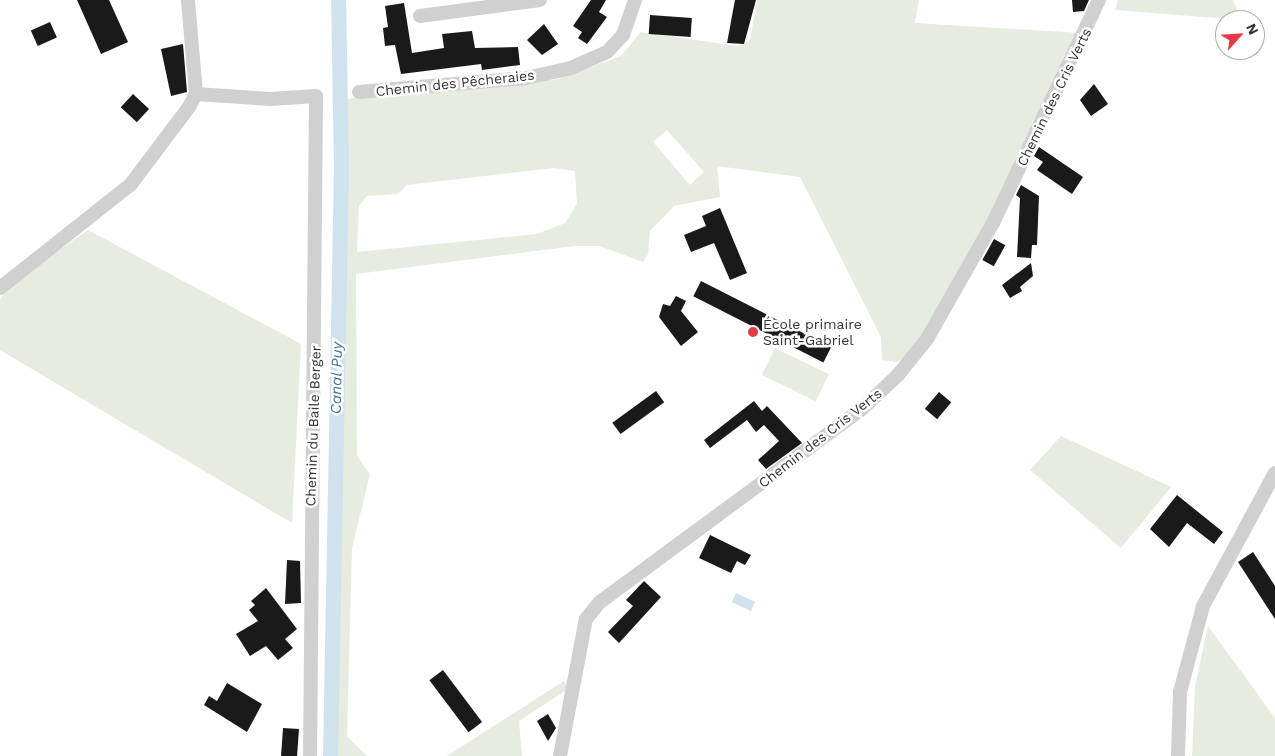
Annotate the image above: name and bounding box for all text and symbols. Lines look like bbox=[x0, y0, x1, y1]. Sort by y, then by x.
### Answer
north arrow bbox=[1215, 10, 1265, 60]
text: N bbox=[1243, 21, 1262, 37]
street label: Chemin des Cris Verts bbox=[1013, 25, 1095, 169]
street label: Chemin des Pêcheraies bbox=[375, 66, 535, 100]
place label: École primaire Saint-Gabriel bbox=[763, 316, 862, 348]
marker: École primaire Saint-Gabriel bbox=[747, 326, 759, 338]
water label: Canal Puy bbox=[327, 341, 347, 415]
street label: Chemin du Baile Berger bbox=[302, 345, 324, 507]
street label: Chemin des Cris Verts bbox=[755, 385, 885, 491]

